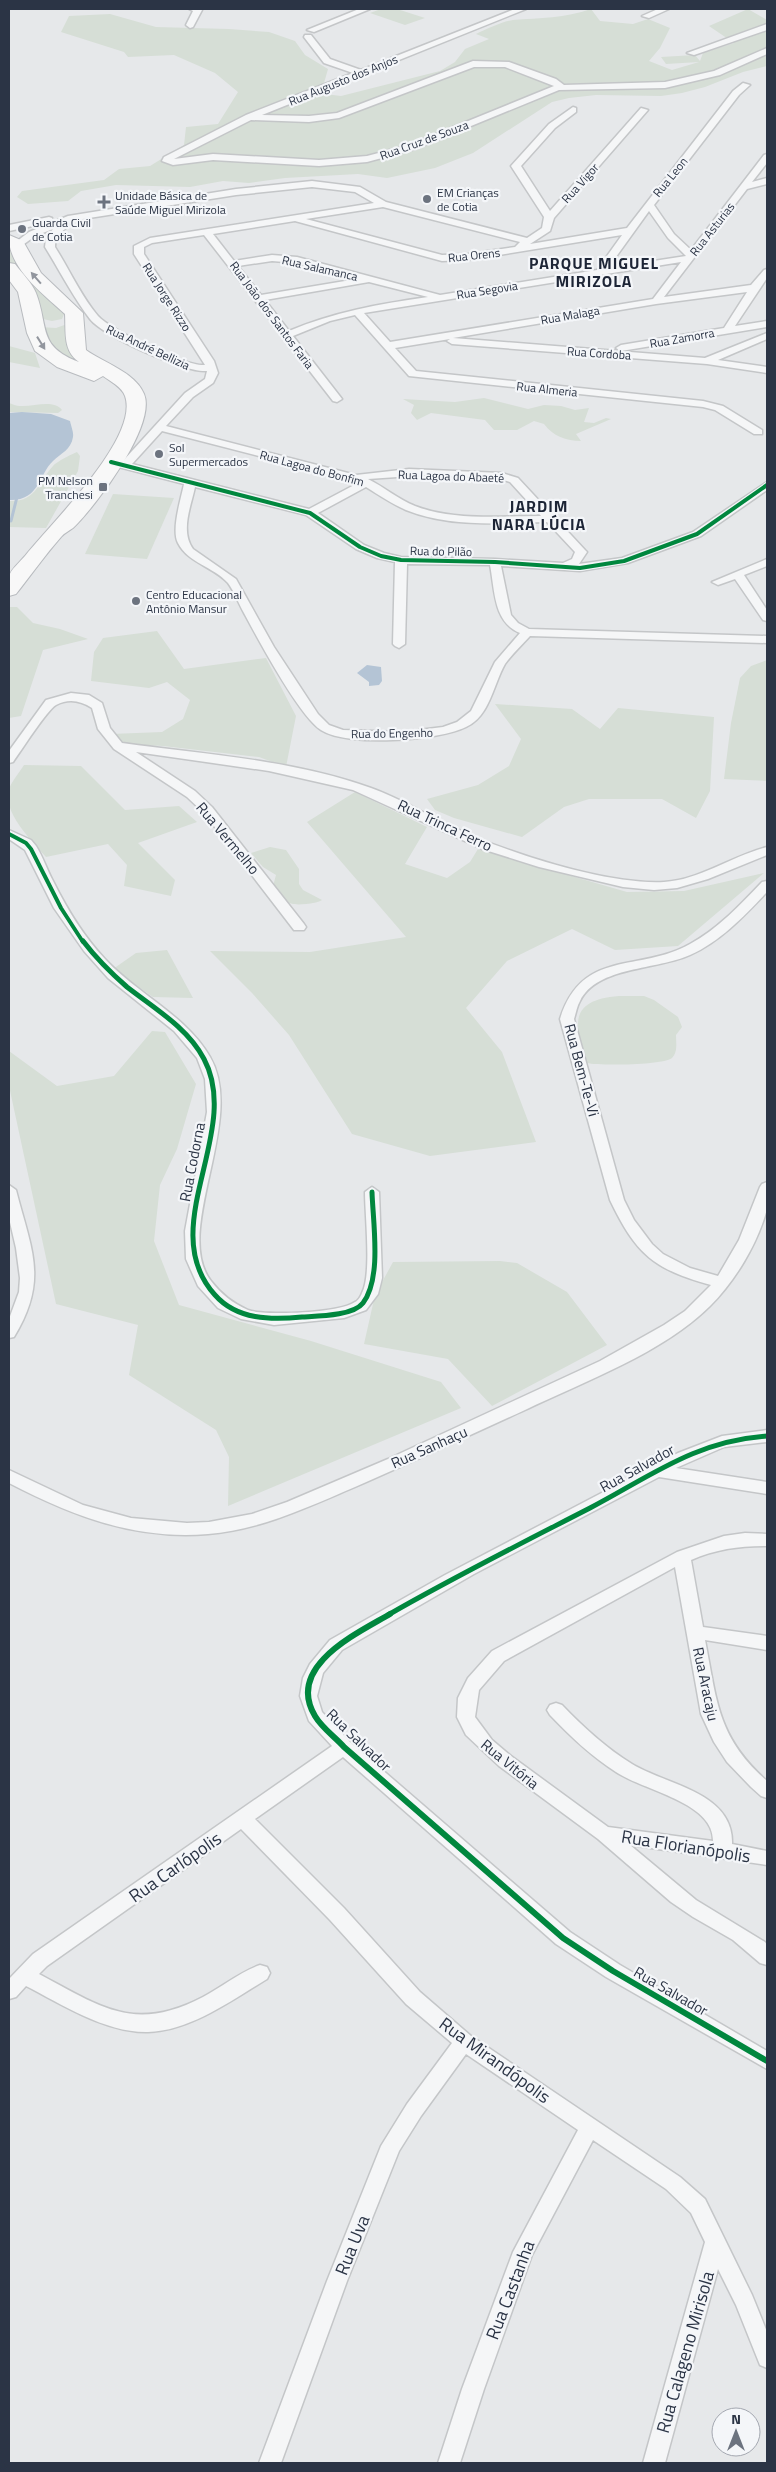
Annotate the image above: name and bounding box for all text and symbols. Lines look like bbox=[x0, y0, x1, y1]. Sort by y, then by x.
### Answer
street label: Rua Augusto dos Anjos bbox=[286, 49, 401, 111]
street label: Rua Cruz de Souza bbox=[377, 115, 471, 165]
street label: Rua Leon bbox=[648, 153, 692, 201]
street label: Rua Vigor bbox=[557, 159, 603, 207]
place label: EM Crianças de Cotia bbox=[437, 183, 499, 216]
place label: Unidade Básica de Saúde Miguel Mirizola bbox=[115, 186, 226, 219]
marker: EM Crianças de Cotia bbox=[421, 193, 433, 205]
marker: Unidade Básica de Saúde Miguel Mirizola bbox=[97, 195, 111, 209]
street label: Rua Asturias bbox=[685, 198, 739, 260]
place label: Guarda Civil de Cotia bbox=[32, 213, 91, 246]
marker: Guarda Civil de Cotia bbox=[16, 223, 28, 235]
street label: Rua Orens bbox=[447, 243, 501, 267]
street label: Rua Salamanca bbox=[280, 250, 360, 286]
district label: PARQUE MIGUEL MIRIZOLA bbox=[529, 251, 659, 293]
street label: Rua João dos Santos Faria bbox=[225, 257, 319, 373]
street label: Rua Jorge Rizzo bbox=[138, 259, 196, 335]
one-way arrow bbox=[30, 272, 42, 284]
street label: Rua Segovia bbox=[455, 276, 519, 304]
street label: Rua Malaga bbox=[539, 300, 601, 330]
street label: Rua André Bellizia bbox=[103, 319, 193, 375]
street label: Rua Zamorra bbox=[648, 323, 716, 353]
one-way arrow bbox=[37, 336, 46, 350]
street label: Rua Cordoba bbox=[566, 341, 632, 365]
street label: Rua Almeria bbox=[516, 376, 578, 402]
place label: Sol Supermercados bbox=[169, 438, 248, 471]
street label: Rua Lagoa do Bonfim bbox=[258, 445, 366, 491]
marker: Sol Supermercados bbox=[153, 448, 165, 460]
street label: Rua Lagoa do Abaeté bbox=[397, 465, 505, 487]
place label: PM Nelson Tranchesi bbox=[38, 471, 93, 504]
marker: PM Nelson Tranchesi bbox=[97, 481, 109, 493]
district label: JARDIM NARA LÚCIA bbox=[492, 494, 586, 536]
street label: Rua do Pilão bbox=[410, 541, 472, 561]
place label: Centro Educacional Antônio Mansur bbox=[146, 585, 242, 618]
marker: Centro Educacional Antônio Mansur bbox=[130, 595, 142, 607]
street label: Rua do Engenho bbox=[351, 723, 433, 743]
street label: Rua Trinca Ferro bbox=[394, 793, 496, 857]
street label: Rua Vermelho bbox=[191, 797, 265, 879]
street label: Rua Bem-Te-Vi bbox=[559, 1021, 605, 1119]
street label: Rua Codorna bbox=[173, 1120, 211, 1204]
street label: Rua Sanhaçu bbox=[387, 1420, 471, 1474]
street label: Rua Salvador bbox=[595, 1438, 679, 1498]
street label: Rua Aracaju bbox=[687, 1645, 725, 1723]
street label: Rua Salvador bbox=[321, 1703, 397, 1777]
street label: Rua Vitória bbox=[476, 1733, 544, 1795]
street label: Rua Florianópolis bbox=[619, 1822, 753, 1870]
street label: Rua Carlópolis bbox=[123, 1825, 227, 1909]
street label: Rua Salvador bbox=[629, 1960, 713, 2022]
street label: Rua Mirandópolis bbox=[434, 2010, 556, 2110]
street label: Rua Uva bbox=[328, 2211, 376, 2279]
street label: Rua Castanha bbox=[479, 2236, 541, 2344]
street label: Rua Calageno Mirisola bbox=[649, 2268, 721, 2436]
north arrow bbox=[711, 2407, 761, 2457]
text: N bbox=[731, 2408, 741, 2429]

